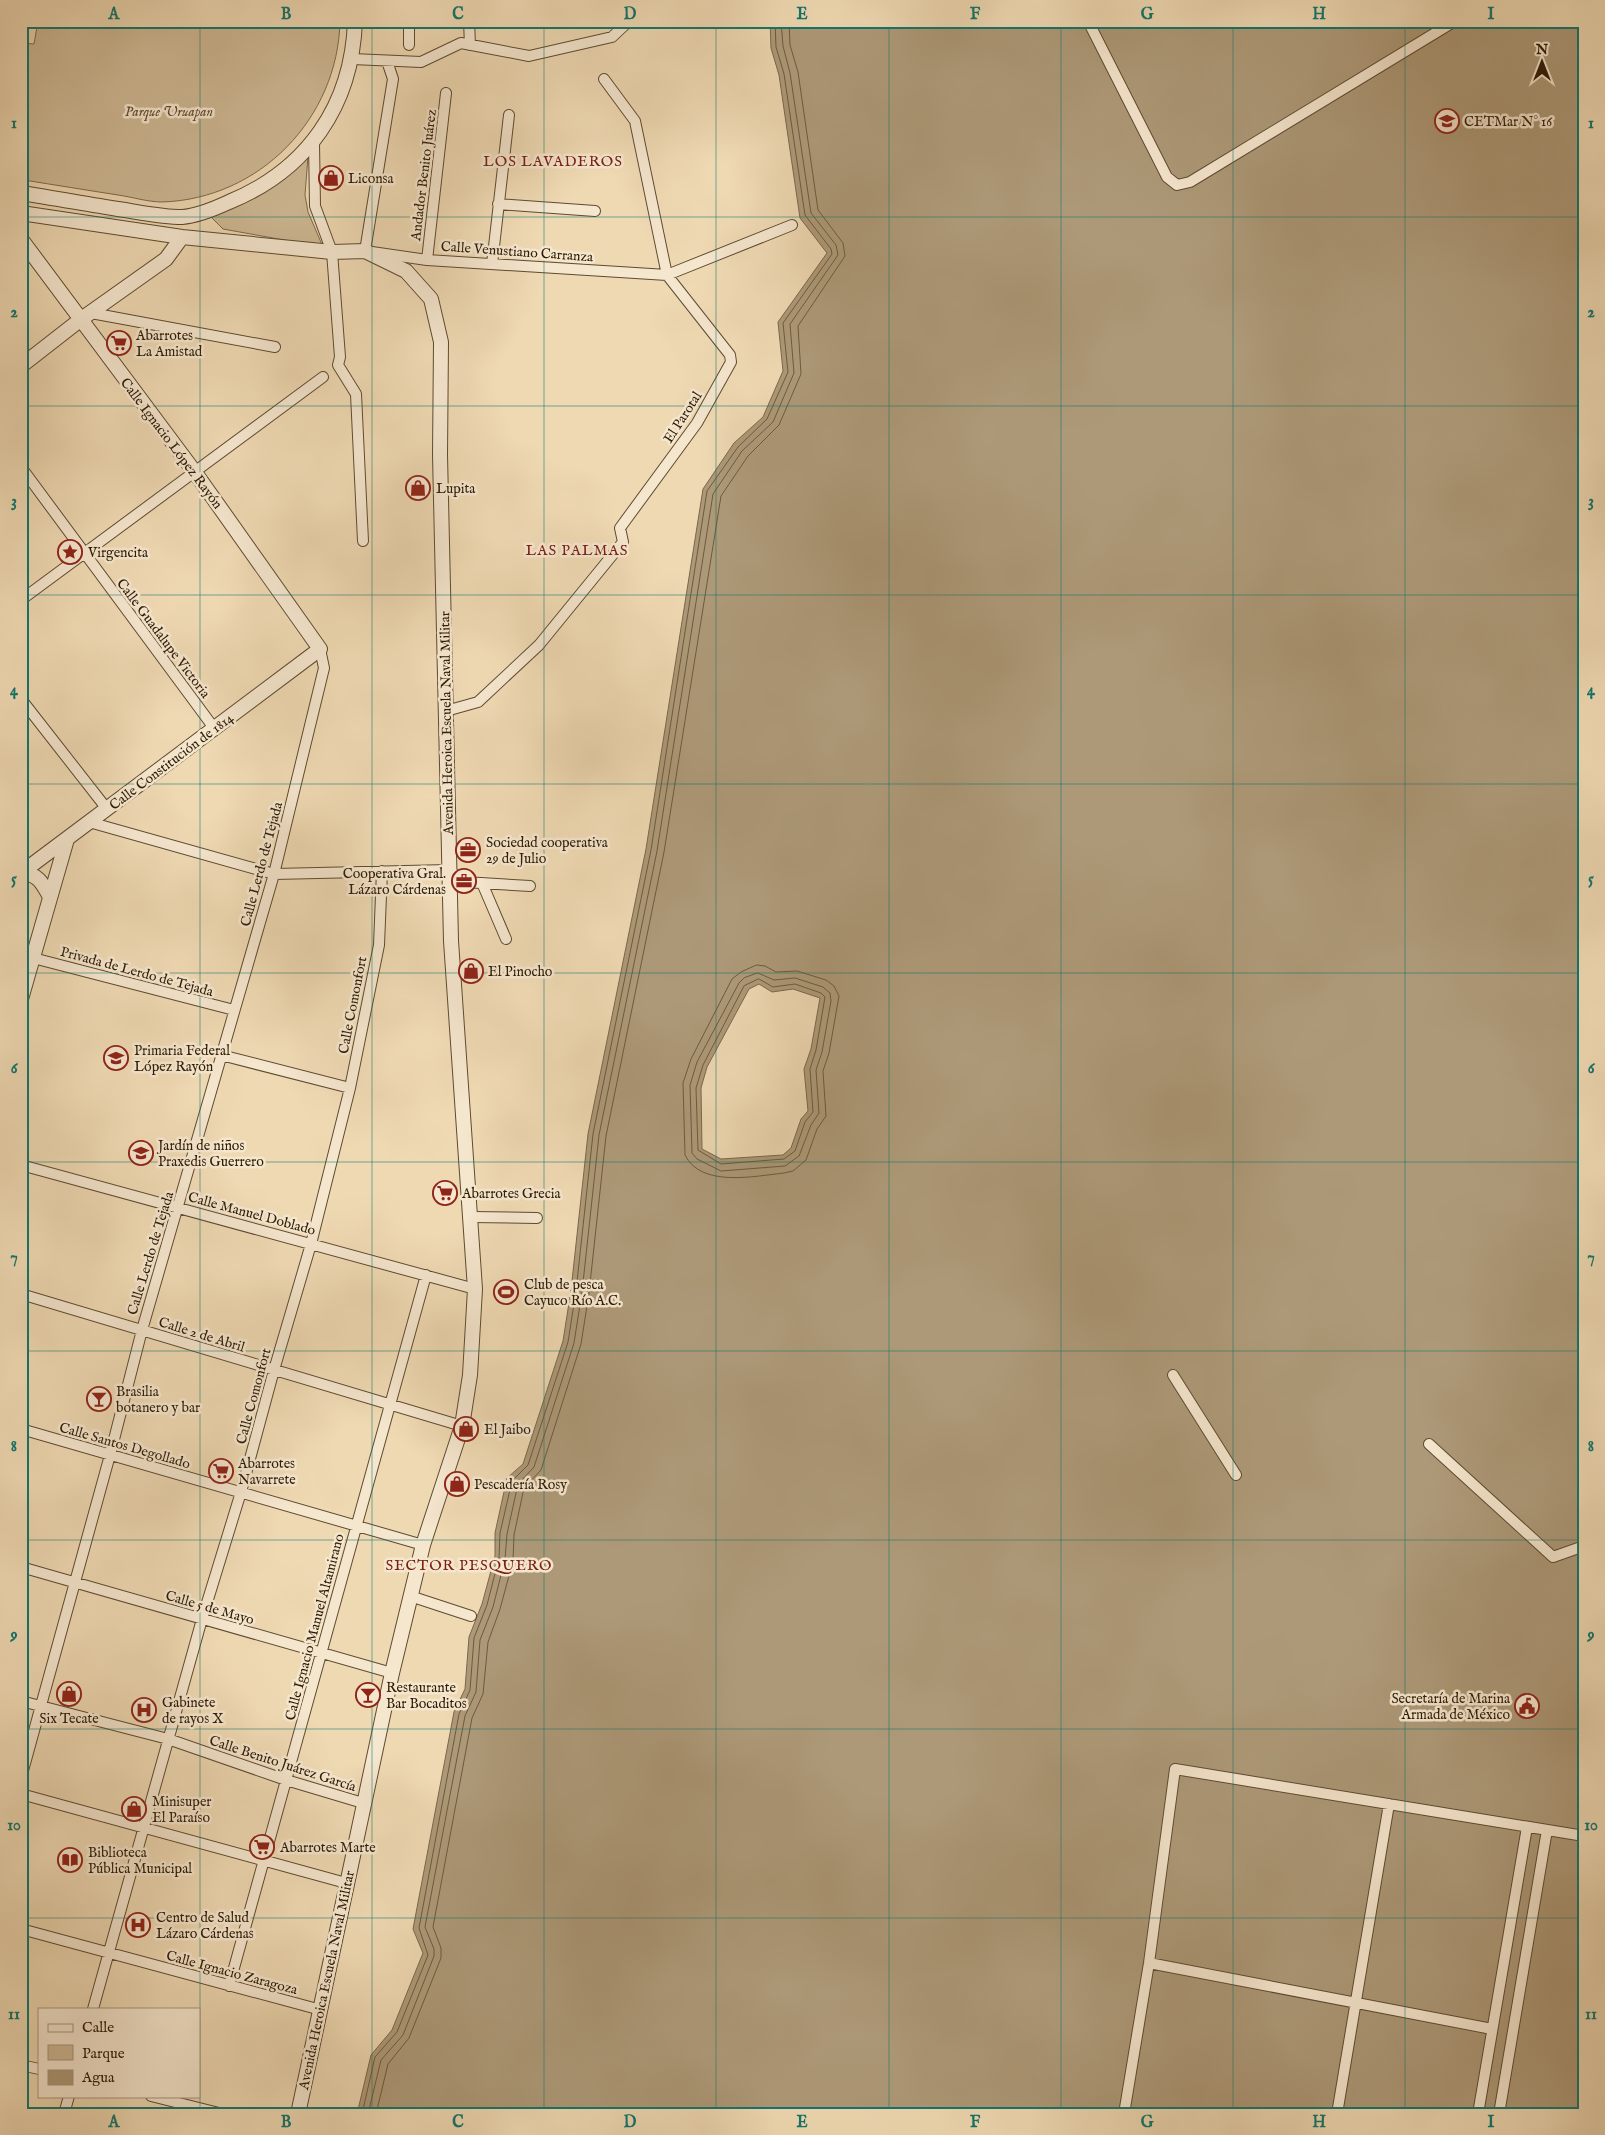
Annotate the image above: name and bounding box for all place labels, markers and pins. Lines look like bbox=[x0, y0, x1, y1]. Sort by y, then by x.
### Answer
school or university icon: CETMar N° 16 bbox=[1434, 108, 1460, 134]
place label: CETMar N° 16 bbox=[1464, 113, 1553, 131]
shop icon: Liconsa bbox=[318, 165, 344, 191]
place label: Liconsa bbox=[348, 170, 395, 188]
place label: Abarrotes La Amistad bbox=[135, 327, 203, 361]
supermarket icon: Abarrotes La Amistad bbox=[106, 330, 132, 356]
shop icon: Lupita bbox=[405, 475, 431, 501]
place label: Lupita bbox=[436, 480, 476, 498]
place icon: Virgencita bbox=[57, 539, 83, 565]
place label: Virgencita bbox=[87, 544, 149, 562]
place label: Sociedad cooperativa 29 de Julio bbox=[486, 834, 609, 868]
office icon: Sociedad cooperativa 29 de Julio bbox=[455, 837, 481, 863]
place label: Cooperativa Gral. Lázaro Cárdenas bbox=[343, 865, 446, 899]
office icon: Cooperativa Gral. Lázaro Cárdenas bbox=[451, 868, 477, 894]
shop icon: El Pinocho bbox=[458, 958, 484, 984]
place label: El Pinocho bbox=[488, 963, 553, 981]
place label: Primaria Federal López Rayón bbox=[134, 1042, 230, 1076]
school or university icon: Primaria Federal López Rayón bbox=[103, 1045, 129, 1071]
place label: Jardín de niños Praxedis Guerrero bbox=[156, 1137, 264, 1171]
school or university icon: Jardín de niños Praxedis Guerrero bbox=[128, 1140, 154, 1166]
supermarket icon: Abarrotes Grecia bbox=[432, 1180, 458, 1206]
place label: Abarrotes Grecia bbox=[461, 1185, 561, 1203]
place label: Club de pesca Cayuco Río A.C. bbox=[524, 1276, 621, 1310]
sports icon: Club de pesca Cayuco Río A.C. bbox=[493, 1279, 519, 1305]
place label: Brasilia botanero y bar bbox=[116, 1383, 200, 1417]
bar icon: Brasilia botanero y bar bbox=[86, 1386, 112, 1412]
shop icon: El Jaibo bbox=[453, 1416, 479, 1442]
place label: El Jaibo bbox=[484, 1421, 531, 1439]
place label: Abarrotes Navarrete bbox=[237, 1455, 296, 1489]
supermarket icon: Abarrotes Navarrete bbox=[208, 1458, 234, 1484]
shop icon: Pescadería Rosy bbox=[444, 1471, 470, 1497]
place label: Pescadería Rosy bbox=[474, 1476, 567, 1494]
place label: Restaurante Bar Bocaditos bbox=[386, 1679, 467, 1713]
shop icon: Six Tecate bbox=[56, 1681, 82, 1707]
bar icon: Restaurante Bar Bocaditos bbox=[355, 1682, 381, 1708]
place label: Secretaría de Marina Armada de México bbox=[1391, 1690, 1511, 1724]
public building icon: Secretaría de Marina Armada de México bbox=[1514, 1693, 1540, 1719]
place label: Gabinete de rayos X bbox=[162, 1694, 224, 1728]
hospital icon: Gabinete de rayos X bbox=[131, 1697, 157, 1723]
place label: Six Tecate bbox=[39, 1710, 99, 1728]
place label: Minisuper El Paraíso bbox=[152, 1793, 211, 1827]
shop icon: Minisuper El Paraíso bbox=[121, 1796, 147, 1822]
supermarket icon: Abarrotes Marte bbox=[249, 1834, 275, 1860]
place label: Abarrotes Marte bbox=[279, 1839, 376, 1857]
place label: Biblioteca Pública Municipal bbox=[88, 1844, 192, 1878]
library icon: Biblioteca Pública Municipal bbox=[57, 1847, 83, 1873]
place label: Centro de Salud Lázaro Cárdenas bbox=[156, 1909, 254, 1943]
hospital icon: Centro de Salud Lázaro Cárdenas bbox=[125, 1912, 151, 1938]

